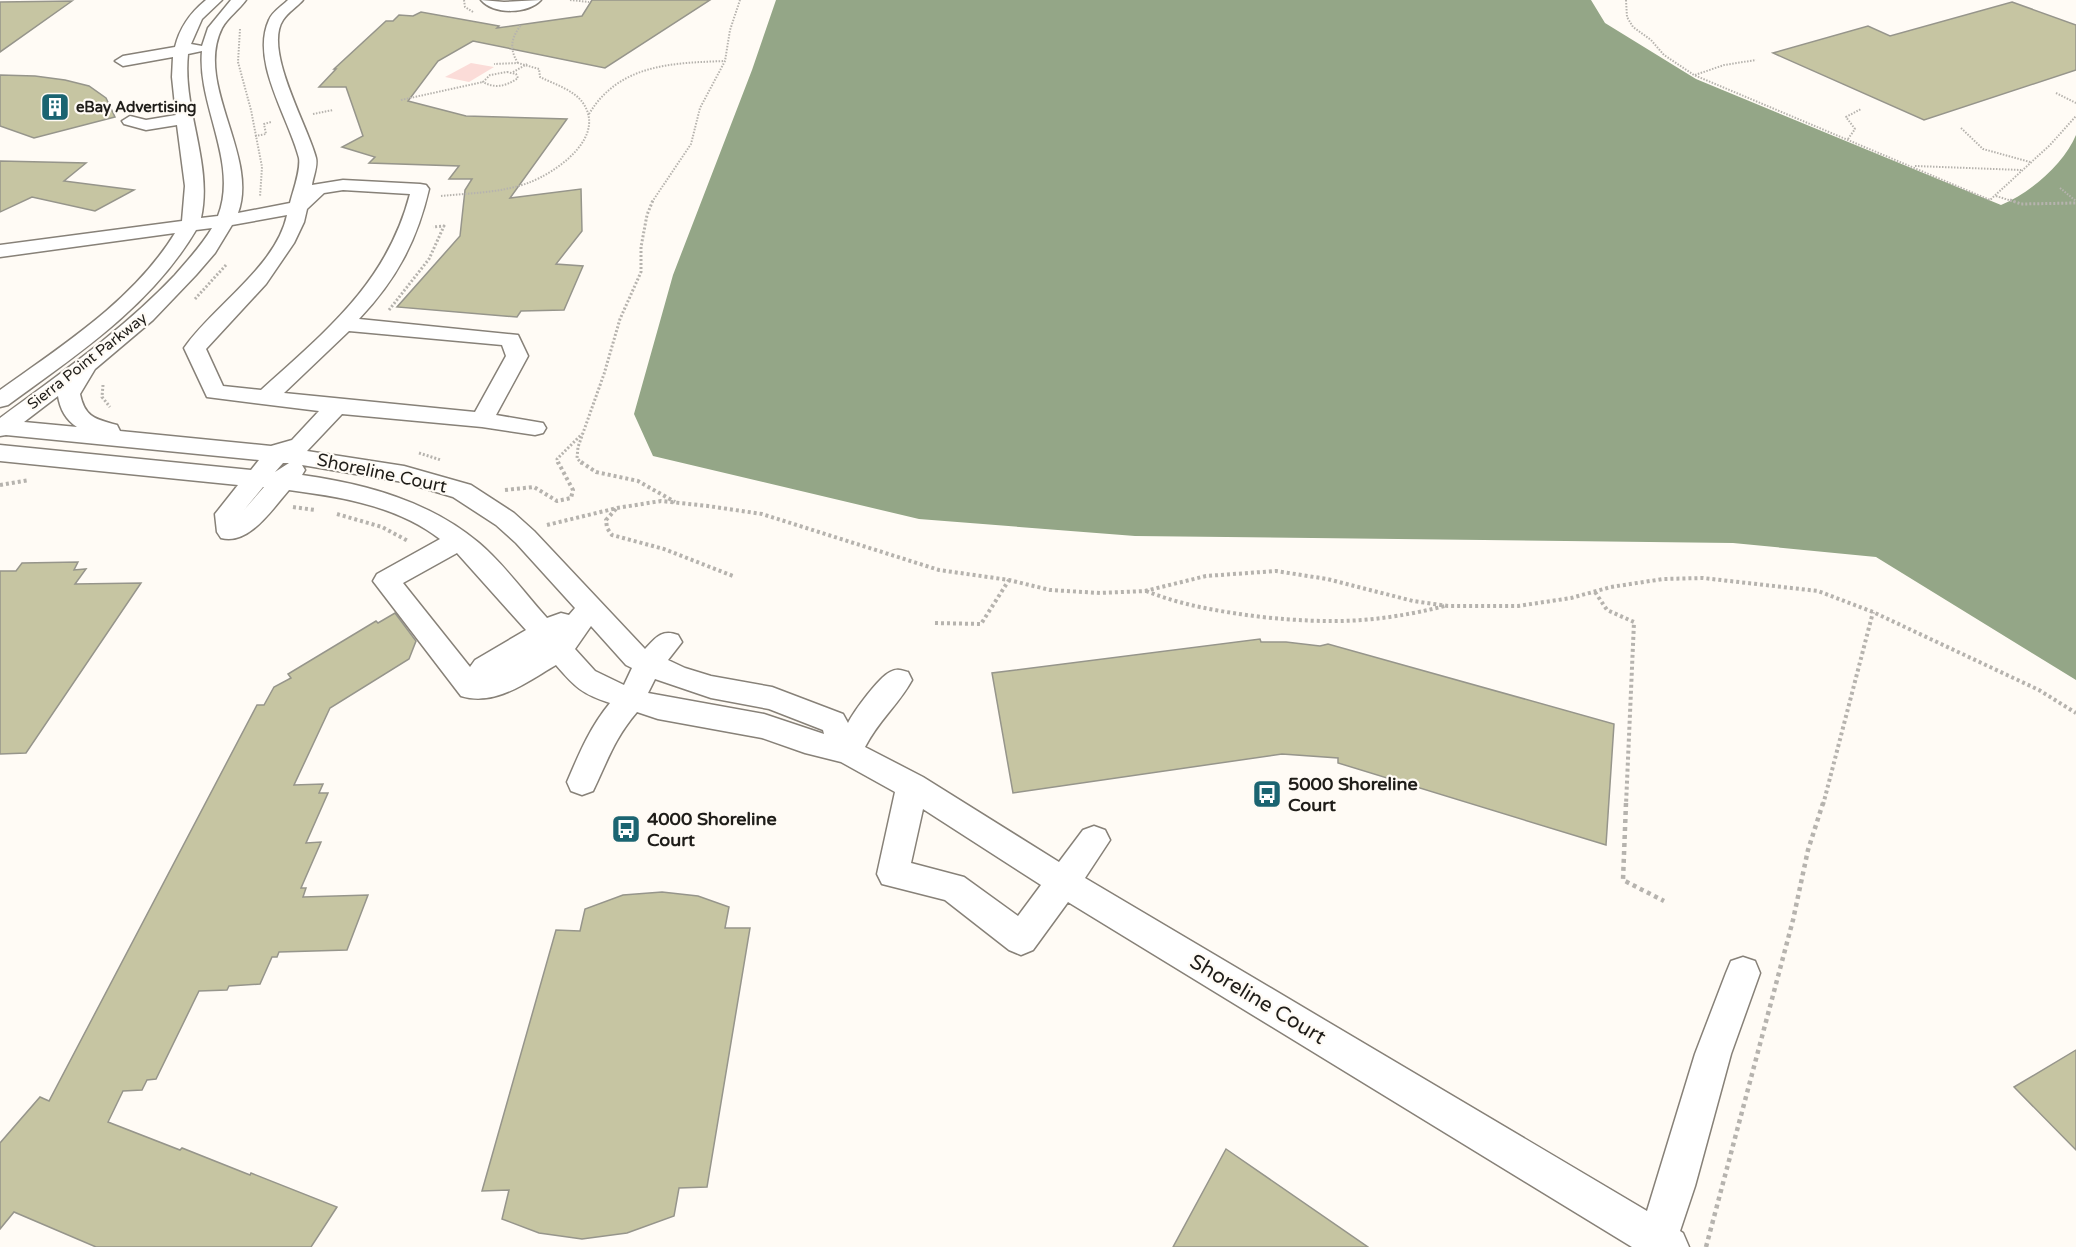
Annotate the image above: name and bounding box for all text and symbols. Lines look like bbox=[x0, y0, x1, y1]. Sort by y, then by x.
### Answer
building icon: eBay Advertising bbox=[39, 91, 71, 123]
place label: eBay Advertising bbox=[76, 98, 197, 117]
street label: Sierra Point Parkway bbox=[24, 309, 150, 413]
street label: Shoreline Court bbox=[315, 448, 449, 498]
place label: 5000 Shoreline Court bbox=[1288, 773, 1418, 816]
bus stop icon: 5000 Shoreline Court bbox=[1251, 778, 1283, 810]
place label: 4000 Shoreline Court bbox=[647, 808, 777, 851]
bus stop icon: 4000 Shoreline Court bbox=[610, 813, 642, 845]
street label: Shoreline Court bbox=[1185, 949, 1330, 1050]

